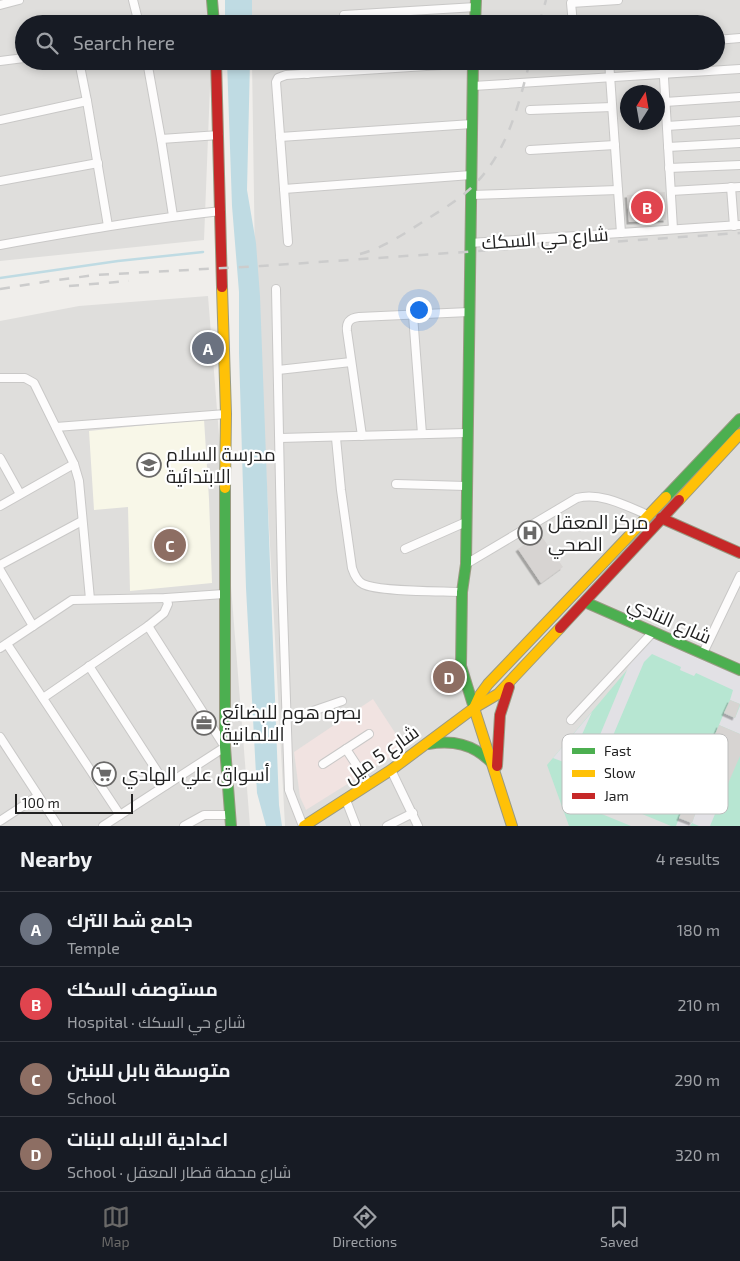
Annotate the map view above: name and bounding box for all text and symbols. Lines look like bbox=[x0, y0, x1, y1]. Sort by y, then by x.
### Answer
search box bbox=[15, 15, 725, 70]
icon: search bbox=[33, 29, 61, 57]
text: Search here bbox=[73, 31, 175, 54]
north arrow bbox=[620, 85, 665, 130]
pin: B bbox=[631, 188, 663, 226]
street label: شارع حي السكك bbox=[481, 222, 610, 257]
your location bbox=[406, 297, 432, 323]
pin: A bbox=[192, 329, 224, 367]
place label: مدرسة السلام الابتدائية bbox=[166, 442, 276, 487]
school or university icon: مدرسة السلام الابتدائية bbox=[136, 452, 162, 478]
place label: مركز المعقل الصحي bbox=[548, 510, 648, 559]
hospital icon: مركز المعقل الصحي bbox=[517, 520, 543, 546]
pin: C bbox=[154, 526, 186, 564]
street label: شارع النادي bbox=[623, 591, 715, 652]
pin: D bbox=[433, 658, 465, 696]
place label: بصره هوم للبضائع الالمانية bbox=[222, 700, 361, 745]
office icon: بصره هوم للبضائع الالمانية bbox=[191, 710, 217, 736]
street label: شارع 5 ميل bbox=[339, 719, 424, 790]
legend bbox=[562, 734, 728, 814]
text: Fast bbox=[604, 742, 631, 759]
supermarket icon: أسواق علي الهادي bbox=[91, 761, 117, 787]
place label: أسواق علي الهادي bbox=[122, 762, 270, 789]
text: Slow bbox=[604, 764, 636, 781]
text: Jam bbox=[604, 787, 629, 804]
scale bar bbox=[15, 791, 132, 814]
text: 100 m bbox=[22, 794, 60, 811]
text: Nearby bbox=[20, 846, 92, 871]
text: 4 results bbox=[656, 849, 720, 868]
text: جامع شط الترك bbox=[67, 908, 193, 931]
text: A bbox=[31, 920, 41, 939]
text: 180 m bbox=[677, 920, 720, 939]
text: Temple bbox=[67, 938, 120, 957]
text: مستوصف السكك bbox=[67, 977, 218, 1000]
text: B bbox=[31, 995, 41, 1014]
text: 210 m bbox=[677, 995, 720, 1014]
text: Hospital · شارع حي السكك bbox=[67, 1012, 246, 1031]
text: متوسطة بابل للبنين bbox=[67, 1058, 231, 1081]
text: C bbox=[31, 1070, 41, 1089]
text: 290 m bbox=[675, 1070, 720, 1089]
text: School bbox=[67, 1088, 116, 1107]
text: اعدادية الابله للبنات bbox=[67, 1127, 228, 1150]
text: D bbox=[31, 1145, 41, 1164]
text: 320 m bbox=[675, 1145, 720, 1164]
text: School · شارع محطة قطار المعقل bbox=[67, 1162, 291, 1181]
tab: Map bbox=[101, 1203, 130, 1250]
tab: Directions bbox=[333, 1203, 397, 1250]
tab: Saved bbox=[600, 1203, 639, 1250]

